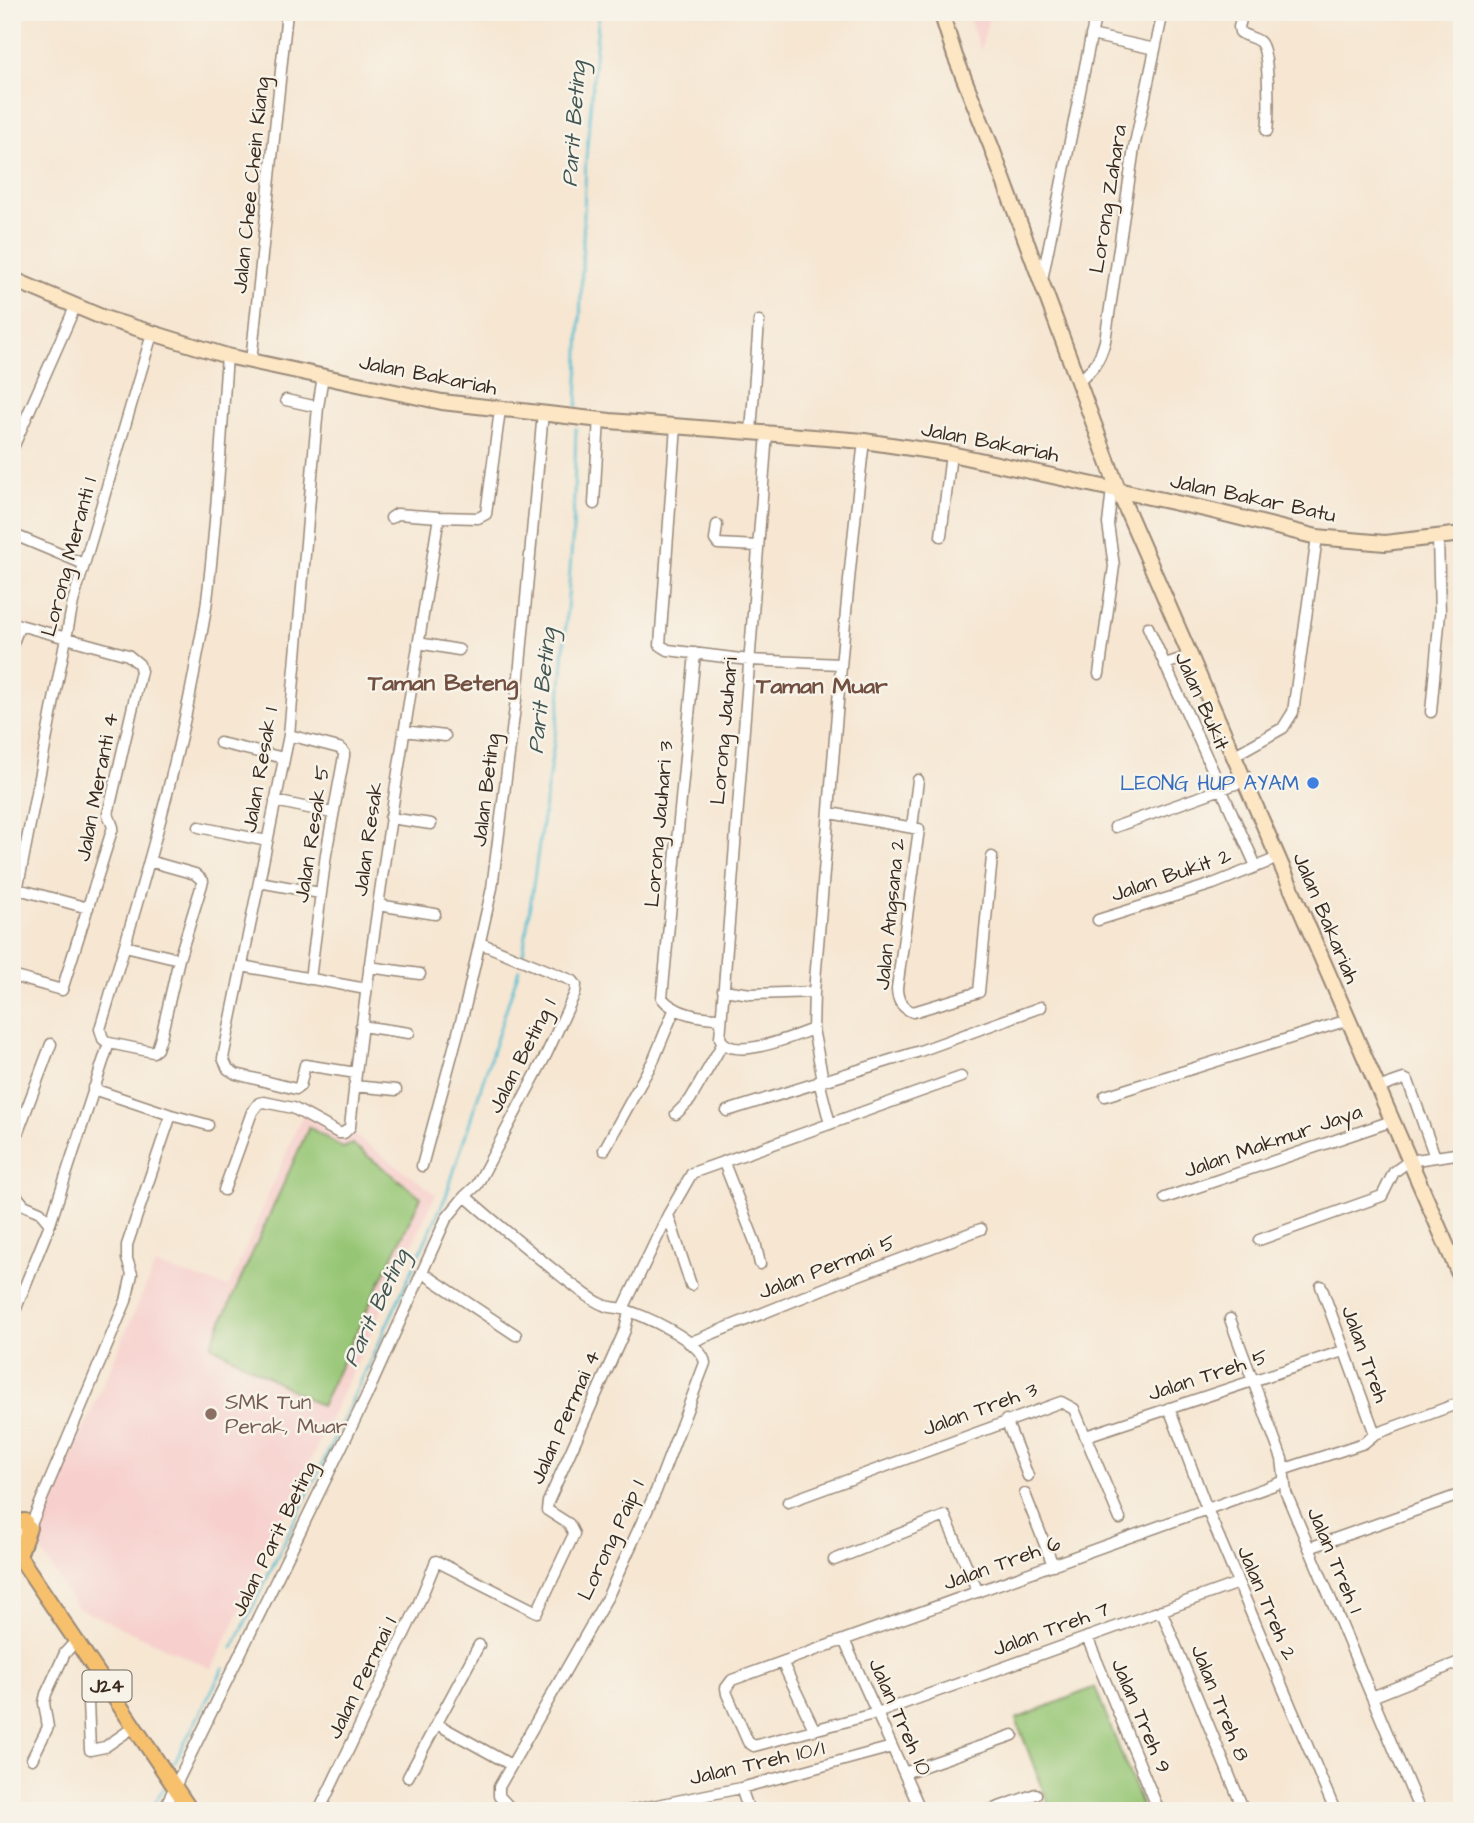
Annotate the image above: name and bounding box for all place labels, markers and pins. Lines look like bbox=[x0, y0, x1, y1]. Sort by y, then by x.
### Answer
place label: LEONG HUP AYAM bbox=[1120, 769, 1299, 798]
marker: LEONG HUP AYAM bbox=[1305, 775, 1321, 791]
place label: SMK Tun Perak, Muar bbox=[225, 1388, 348, 1441]
marker: SMK Tun Perak, Muar bbox=[203, 1406, 219, 1422]

